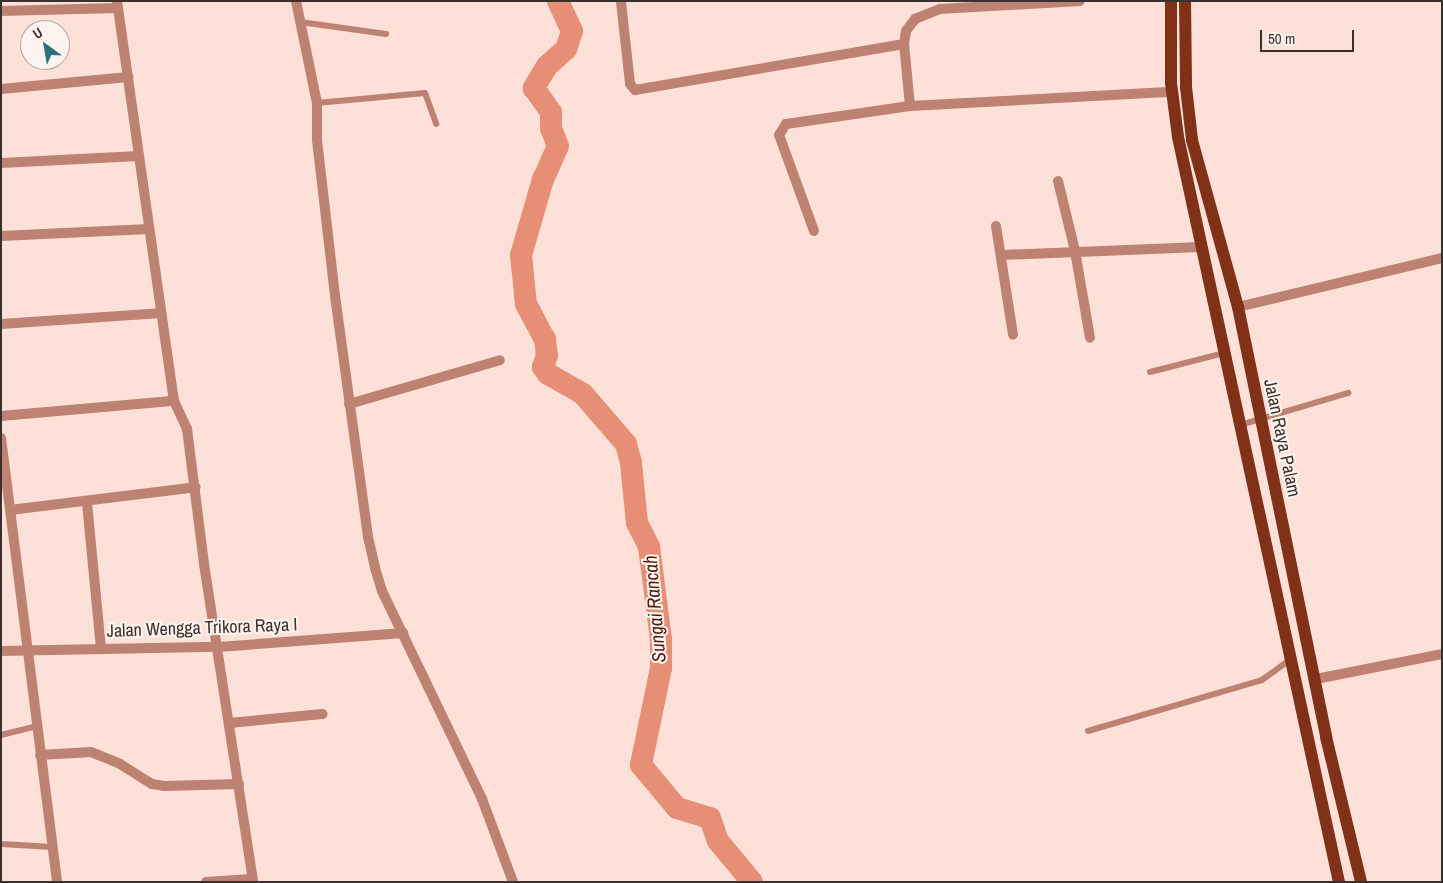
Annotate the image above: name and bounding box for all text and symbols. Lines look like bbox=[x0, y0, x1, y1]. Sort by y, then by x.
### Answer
north arrow bbox=[20, 20, 70, 70]
scale bar bbox=[1263, 20, 1357, 52]
text: U bbox=[29, 23, 46, 43]
text: 50 m bbox=[1268, 28, 1295, 49]
street label: Jalan Raya Palam bbox=[1259, 377, 1305, 499]
water label: Sungai Rancah bbox=[639, 555, 671, 663]
street label: Jalan Wengga Trikora Raya I bbox=[106, 614, 298, 642]

